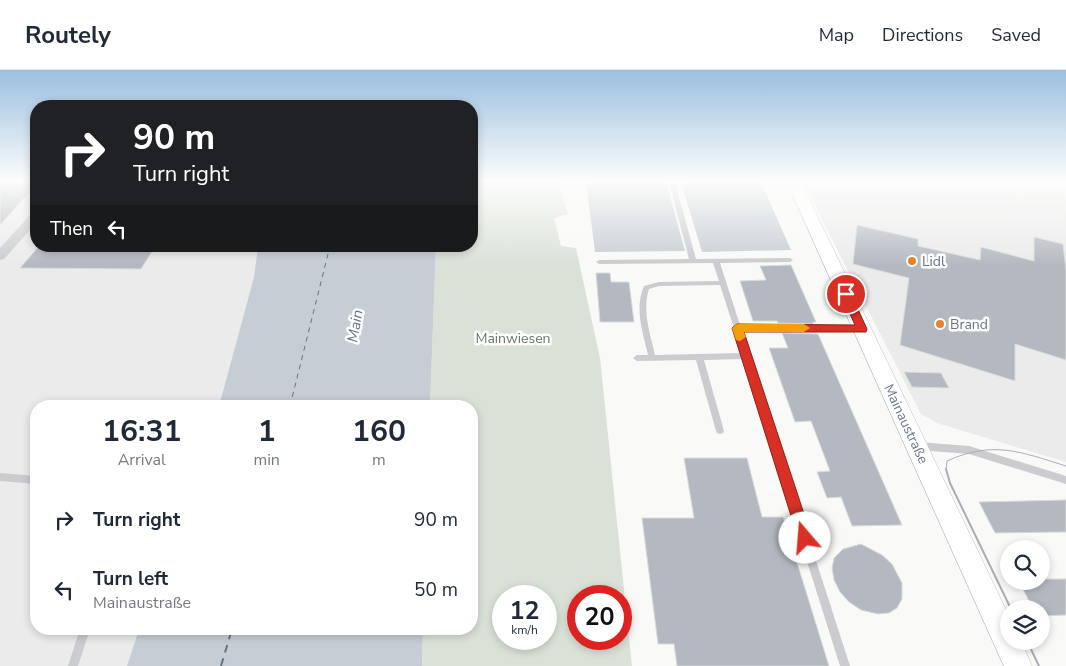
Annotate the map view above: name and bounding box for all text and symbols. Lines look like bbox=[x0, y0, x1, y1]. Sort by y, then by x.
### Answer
text: Routely bbox=[25, 19, 111, 51]
text: Map bbox=[819, 23, 854, 47]
text: Directions bbox=[882, 23, 963, 47]
text: Saved bbox=[991, 23, 1041, 47]
text: 90 m bbox=[133, 114, 215, 161]
icon: right bbox=[50, 120, 115, 185]
text: Turn right bbox=[133, 159, 229, 189]
icon: left bbox=[103, 215, 131, 243]
text: Then bbox=[50, 216, 93, 242]
place label: Lidl bbox=[922, 252, 946, 271]
marker: Lidl bbox=[906, 255, 918, 267]
pin bbox=[825, 273, 867, 315]
icon: arrive bbox=[832, 280, 860, 308]
water label: Main bbox=[343, 308, 367, 344]
place label: Brand bbox=[950, 315, 988, 334]
marker: Brand bbox=[934, 318, 946, 330]
park label: Mainwiesen bbox=[475, 329, 551, 348]
street label: Mainaustraße bbox=[879, 381, 933, 467]
text: 16:31 bbox=[102, 411, 181, 452]
text: 1 bbox=[258, 411, 276, 452]
text: 160 bbox=[352, 411, 406, 452]
text: Arrival bbox=[118, 449, 166, 471]
text: min bbox=[253, 449, 280, 471]
text: m bbox=[372, 449, 386, 471]
icon: right bbox=[50, 506, 78, 534]
text: Turn right bbox=[93, 507, 180, 533]
text: 90 m bbox=[414, 507, 458, 533]
position arrow bbox=[778, 511, 830, 563]
map controls bbox=[1000, 540, 1050, 650]
button: search bbox=[1000, 540, 1050, 590]
text: Turn left bbox=[93, 566, 168, 592]
icon: left bbox=[50, 576, 78, 604]
text: 50 m bbox=[414, 577, 458, 603]
speed limit sign: 20 bbox=[567, 585, 632, 650]
text: Mainaustraße bbox=[93, 592, 191, 614]
text: 12 bbox=[509, 594, 540, 628]
button: layers bbox=[1000, 600, 1050, 650]
text: km/h bbox=[511, 622, 538, 638]

